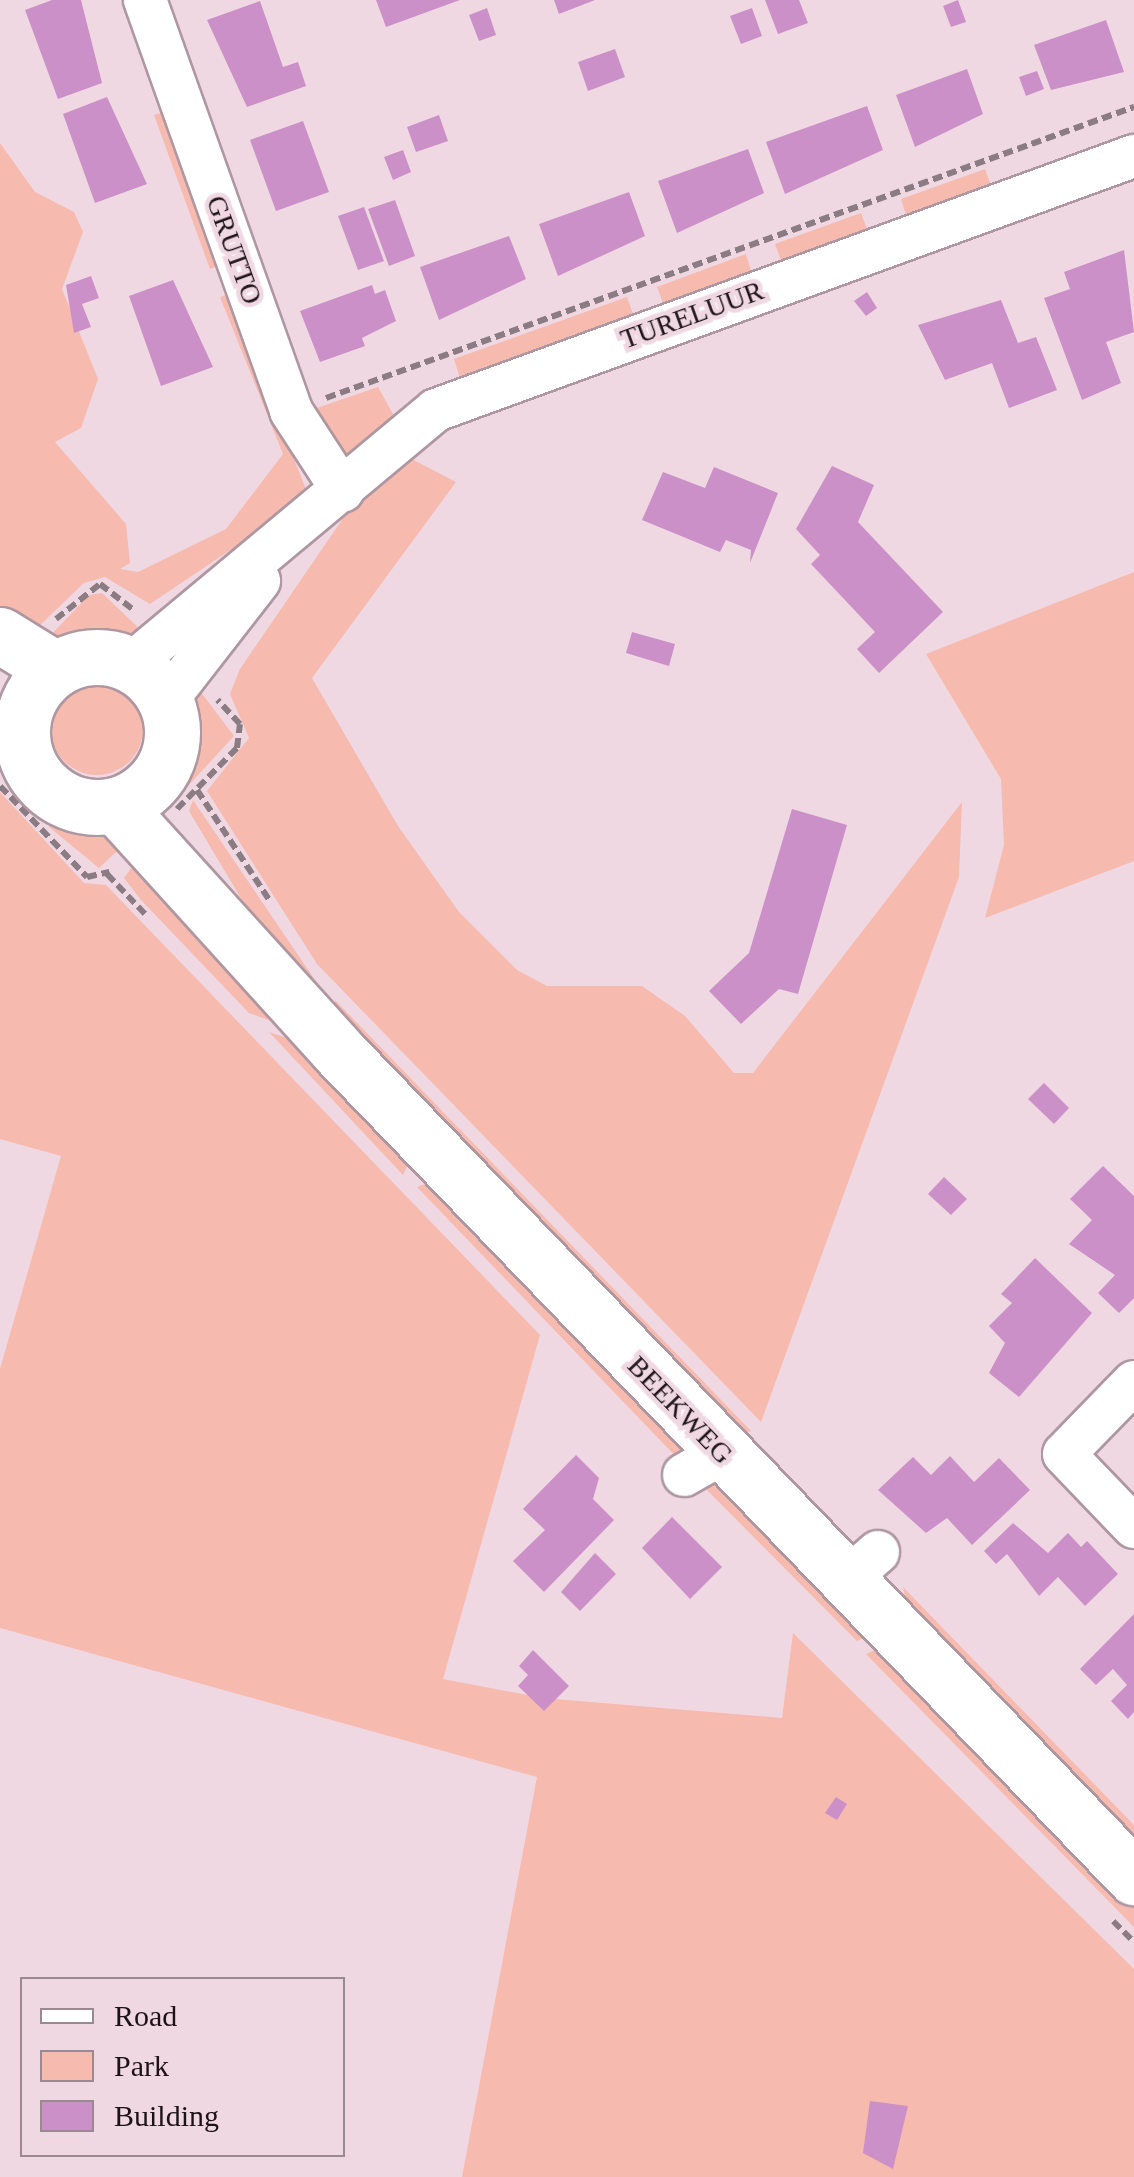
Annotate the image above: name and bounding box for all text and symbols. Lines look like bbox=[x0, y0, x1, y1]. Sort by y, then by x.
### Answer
street label: GRUTTO bbox=[199, 191, 269, 309]
street label: TURELUUR bbox=[616, 274, 768, 356]
street label: BEEKWEG bbox=[620, 1349, 740, 1471]
legend bbox=[20, 1977, 345, 2157]
text: Road bbox=[114, 1999, 177, 2032]
text: Park bbox=[114, 2049, 169, 2082]
text: Building bbox=[114, 2099, 219, 2132]

